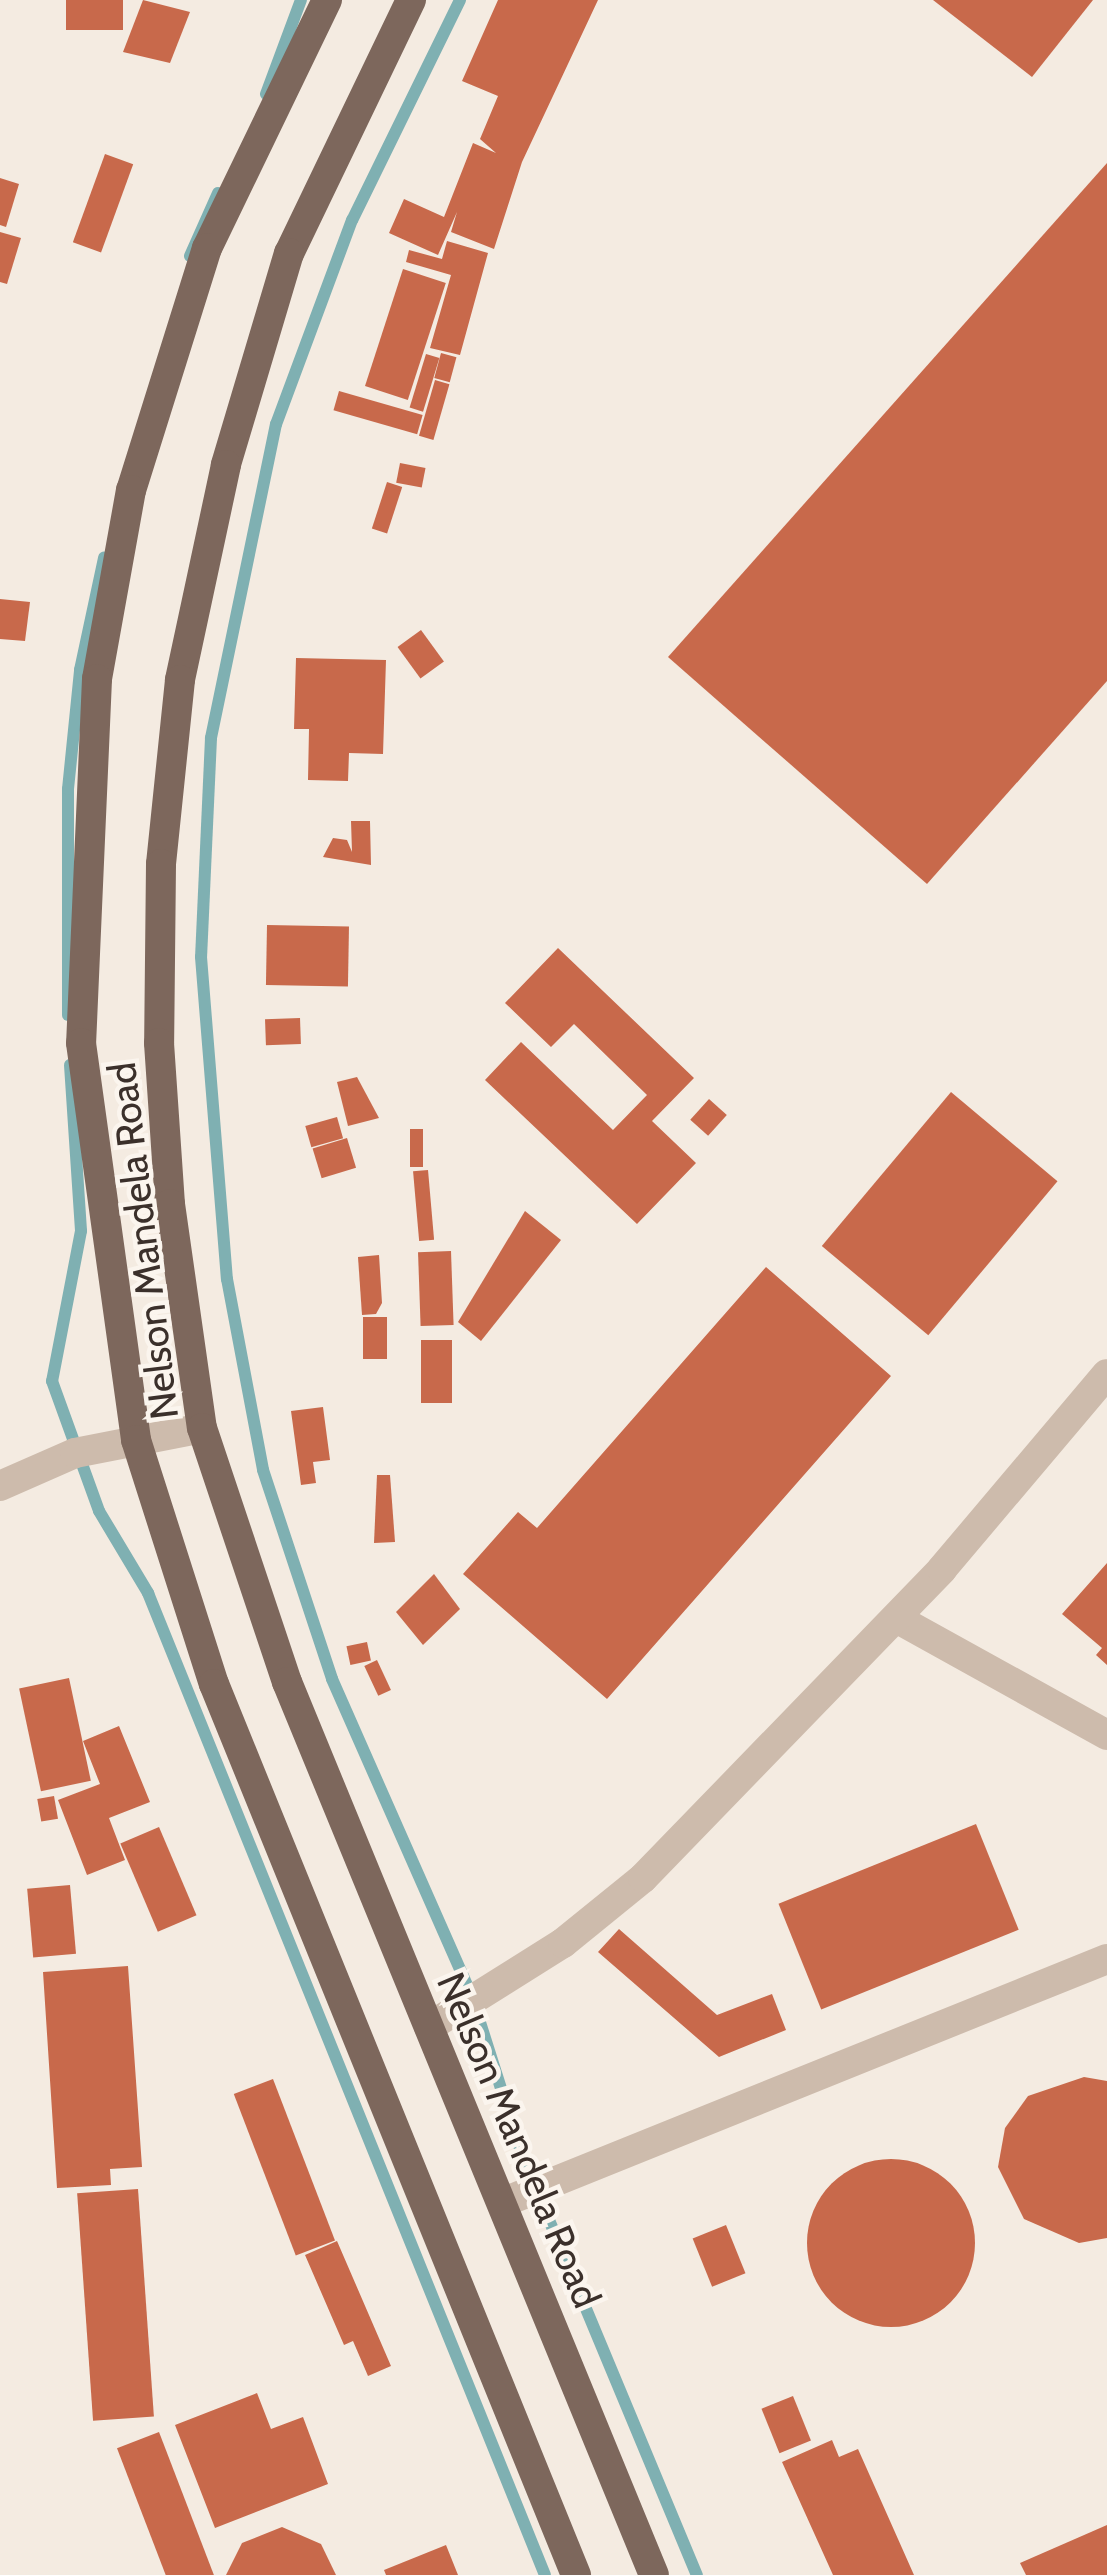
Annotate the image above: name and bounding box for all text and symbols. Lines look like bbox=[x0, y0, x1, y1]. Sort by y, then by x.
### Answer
street label: Nelson Mandela Road bbox=[98, 1060, 188, 1422]
street label: Nelson Mandela Road bbox=[427, 1966, 611, 2314]

